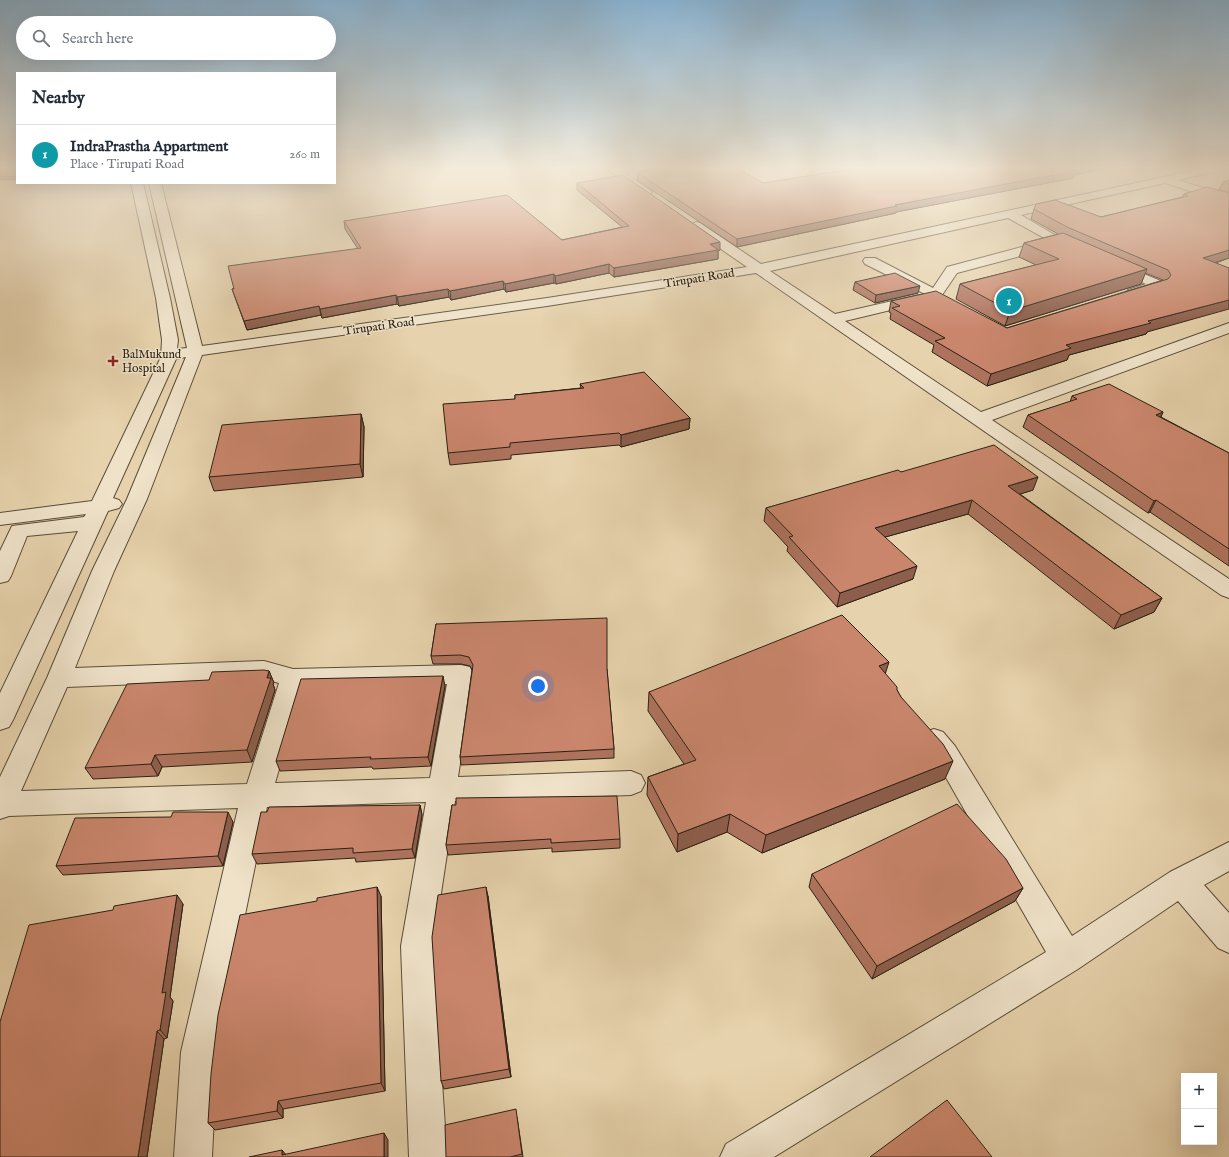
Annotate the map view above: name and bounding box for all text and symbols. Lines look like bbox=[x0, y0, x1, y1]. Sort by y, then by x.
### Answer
search box bbox=[16, 16, 336, 60]
icon: search bbox=[30, 27, 52, 49]
text: Search here bbox=[62, 29, 133, 48]
text: Nearby bbox=[32, 88, 85, 109]
text: IndraPrastha Appartment bbox=[70, 137, 228, 156]
text: 1 bbox=[43, 146, 47, 163]
text: 260 m bbox=[289, 146, 320, 163]
text: Place · Tirupati Road bbox=[70, 156, 184, 173]
street label: Tirupati Road bbox=[663, 265, 736, 292]
pin: 1 bbox=[996, 286, 1022, 316]
street label: Tirupati Road bbox=[343, 314, 416, 340]
place label: BalMukund Hospital bbox=[122, 347, 182, 377]
marker: BalMukund Hospital bbox=[107, 355, 119, 367]
your location bbox=[528, 676, 548, 696]
map controls bbox=[1181, 1073, 1217, 1145]
button: + bbox=[1181, 1073, 1217, 1109]
button: − bbox=[1181, 1109, 1217, 1145]

